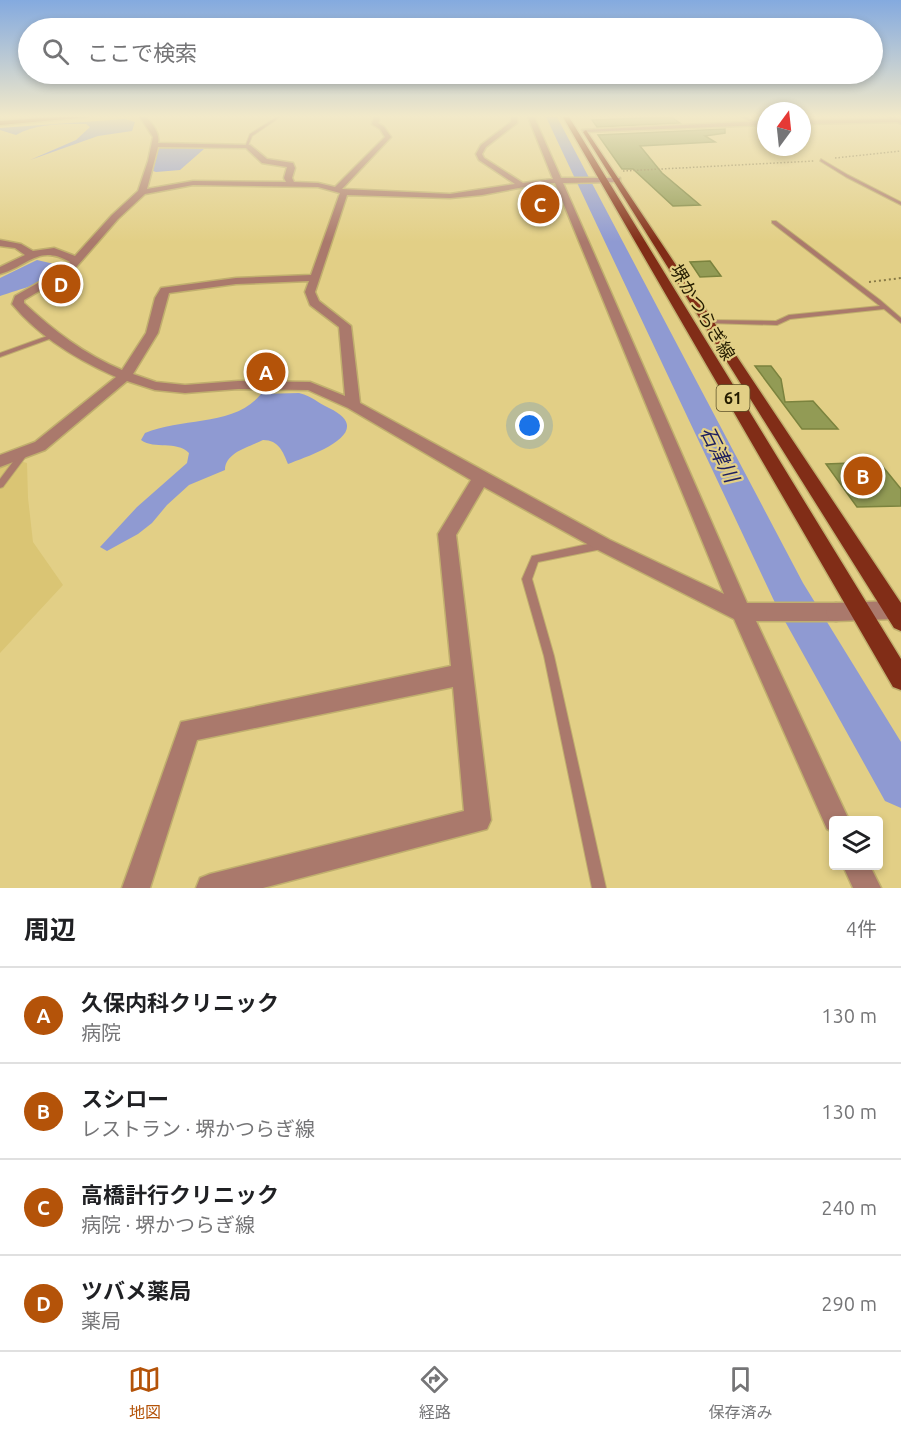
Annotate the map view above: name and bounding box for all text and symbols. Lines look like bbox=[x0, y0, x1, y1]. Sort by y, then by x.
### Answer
search box bbox=[18, 18, 883, 84]
icon: search bbox=[39, 35, 72, 68]
text: ここで検索 bbox=[87, 40, 197, 65]
north arrow bbox=[757, 102, 811, 156]
pin: C bbox=[520, 182, 560, 226]
street label: 堺かつらぎ線 bbox=[667, 261, 739, 363]
pin: D bbox=[42, 262, 80, 306]
pin: A bbox=[246, 350, 286, 394]
road number: 61 bbox=[716, 385, 750, 411]
your location bbox=[515, 411, 544, 440]
water label: 石津川 bbox=[696, 422, 745, 488]
pin: B bbox=[844, 454, 882, 498]
map controls bbox=[829, 816, 883, 870]
button: layers bbox=[829, 816, 883, 870]
text: 周辺 bbox=[24, 915, 76, 944]
text: 4件 bbox=[846, 917, 877, 940]
text: 久保内科クリニック bbox=[81, 990, 279, 1015]
text: A bbox=[36, 1004, 51, 1027]
text: 130 m bbox=[821, 1004, 877, 1027]
text: 病院 bbox=[81, 1021, 121, 1044]
text: スシロー bbox=[81, 1086, 169, 1111]
text: B bbox=[37, 1100, 50, 1123]
text: 130 m bbox=[821, 1100, 877, 1123]
text: レストラン · 堺かつらぎ線 bbox=[81, 1117, 315, 1140]
text: 高橋計行クリニック bbox=[81, 1182, 279, 1207]
text: C bbox=[37, 1196, 50, 1219]
text: 240 m bbox=[821, 1196, 877, 1219]
text: 病院 · 堺かつらぎ線 bbox=[81, 1213, 255, 1236]
text: ツバメ薬局 bbox=[81, 1278, 191, 1303]
text: D bbox=[36, 1292, 51, 1315]
text: 290 m bbox=[821, 1292, 877, 1315]
text: 薬局 bbox=[81, 1309, 121, 1332]
tab: 地図 bbox=[128, 1363, 161, 1423]
tab: 経路 bbox=[418, 1363, 451, 1423]
tab: 保存済み bbox=[708, 1363, 772, 1423]

